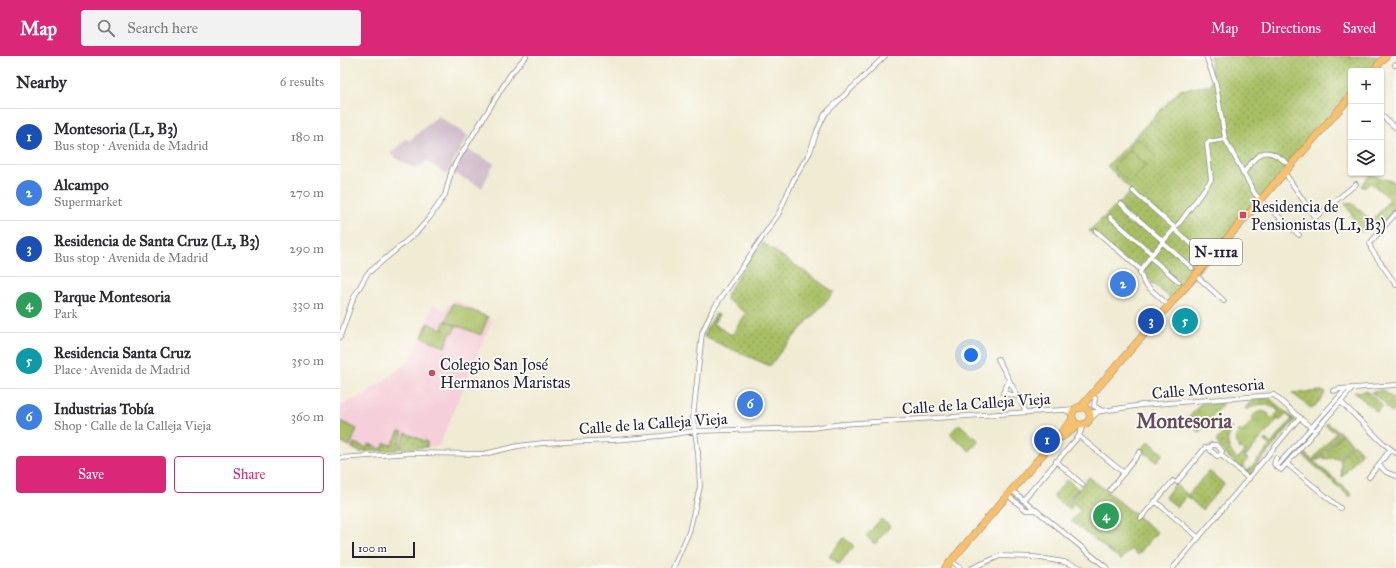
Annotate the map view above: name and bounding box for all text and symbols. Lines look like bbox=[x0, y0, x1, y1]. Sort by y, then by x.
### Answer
search box bbox=[81, 10, 361, 46]
text: Map bbox=[20, 17, 57, 40]
icon: search bbox=[95, 17, 117, 39]
text: Search here bbox=[127, 19, 198, 37]
text: Map bbox=[1211, 20, 1238, 37]
text: Directions bbox=[1260, 20, 1321, 37]
text: Saved bbox=[1343, 20, 1376, 37]
map controls bbox=[1348, 68, 1384, 176]
button: + bbox=[1348, 68, 1384, 104]
text: Nearby bbox=[16, 72, 67, 93]
text: 6 results bbox=[280, 74, 324, 90]
button: − bbox=[1348, 104, 1384, 140]
text: Montesoria (L1, B3) bbox=[54, 120, 178, 138]
text: 1 bbox=[26, 129, 32, 145]
text: 180 m bbox=[291, 129, 324, 145]
text: Bus stop · Avenida de Madrid bbox=[54, 138, 208, 154]
button: layers bbox=[1348, 140, 1384, 176]
text: Alcampo bbox=[54, 176, 109, 194]
text: 2 bbox=[26, 185, 32, 201]
text: 270 m bbox=[290, 185, 324, 201]
text: Supermarket bbox=[54, 194, 122, 210]
place label: Residencia de Pensionistas (L1, B3) bbox=[1251, 197, 1386, 235]
marker: Residencia de Pensionistas (L1, B3) bbox=[1238, 210, 1248, 220]
text: Residencia de Santa Cruz (L1, B3) bbox=[54, 232, 260, 250]
road number: N-111a bbox=[1190, 239, 1242, 265]
text: 3 bbox=[26, 241, 32, 257]
text: 290 m bbox=[289, 241, 324, 257]
text: Bus stop · Avenida de Madrid bbox=[54, 250, 208, 266]
pin: 2 bbox=[1110, 269, 1136, 299]
text: Parque Montesoria bbox=[54, 288, 171, 306]
text: 4 bbox=[25, 297, 33, 313]
text: 330 m bbox=[292, 297, 324, 313]
text: Park bbox=[54, 306, 78, 322]
pin: 3 bbox=[1138, 306, 1164, 336]
pin: 5 bbox=[1172, 306, 1198, 336]
text: Residencia Santa Cruz bbox=[54, 344, 191, 362]
your location bbox=[961, 345, 981, 365]
text: 5 bbox=[26, 353, 32, 369]
text: 350 m bbox=[291, 353, 324, 369]
place label: Colegio San José Hermanos Maristas bbox=[440, 355, 571, 392]
text: Place · Avenida de Madrid bbox=[54, 362, 190, 378]
marker: Colegio San José Hermanos Maristas bbox=[427, 368, 437, 378]
street label: Calle Montesoria bbox=[1151, 374, 1265, 403]
pin: 6 bbox=[737, 389, 763, 419]
street label: Calle de la Calleja Vieja bbox=[901, 389, 1051, 418]
text: Industrias Tobía bbox=[54, 400, 154, 418]
text: 6 bbox=[26, 409, 32, 425]
text: 360 m bbox=[291, 409, 324, 425]
street label: Calle de la Calleja Vieja bbox=[578, 409, 728, 438]
district label: Montesoria bbox=[1136, 409, 1232, 433]
text: Shop · Calle de la Calleja Vieja bbox=[54, 418, 211, 434]
pin: 1 bbox=[1034, 425, 1060, 455]
button: Save bbox=[16, 456, 166, 493]
button: Share bbox=[174, 456, 324, 493]
pin: 4 bbox=[1093, 501, 1119, 531]
scale bar bbox=[352, 540, 415, 559]
text: 100 m bbox=[358, 542, 387, 555]

